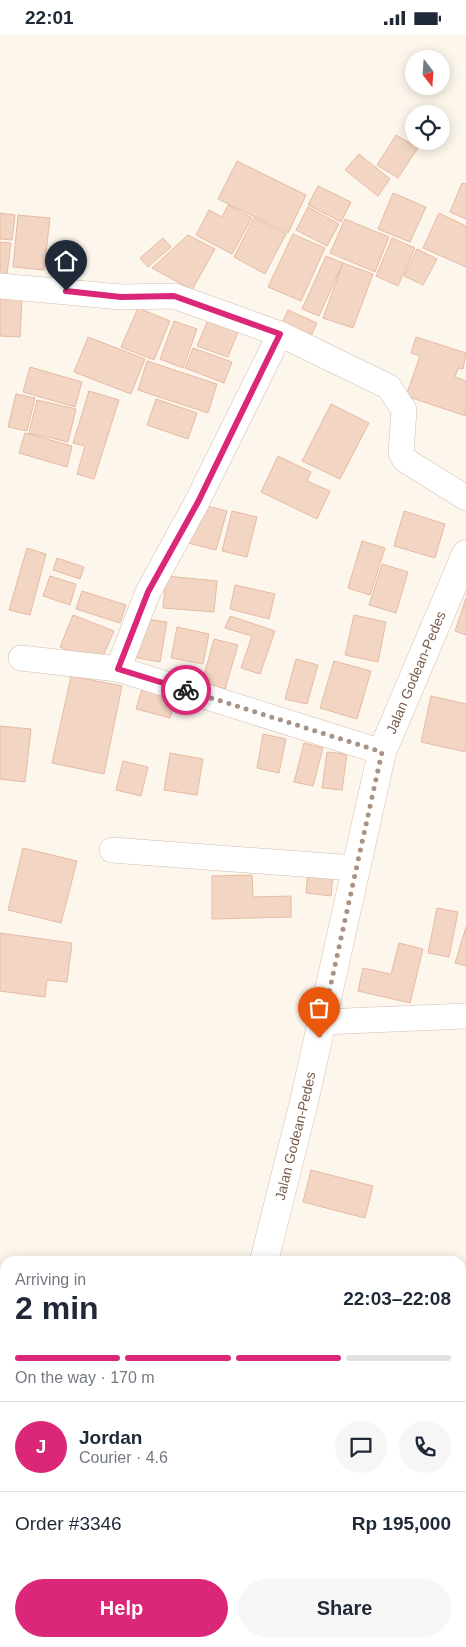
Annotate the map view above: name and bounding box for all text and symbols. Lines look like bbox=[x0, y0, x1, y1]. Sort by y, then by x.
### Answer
text: 22:01 bbox=[25, 7, 74, 28]
north arrow bbox=[405, 50, 450, 95]
map controls bbox=[405, 50, 450, 150]
button: locate bbox=[405, 105, 450, 150]
pin bbox=[45, 240, 87, 291]
icon: home bbox=[52, 247, 80, 275]
street label: Jalan Godean-Pedes bbox=[383, 609, 449, 736]
courier bbox=[161, 665, 211, 715]
icon: bike bbox=[172, 676, 200, 704]
pin bbox=[298, 987, 340, 1038]
icon: bag bbox=[305, 994, 333, 1022]
street label: Jalan Godean-Pedes bbox=[272, 1070, 319, 1202]
text: Arriving in bbox=[15, 1271, 86, 1288]
text: 22:03–22:08 bbox=[343, 1288, 451, 1309]
text: 2 min bbox=[15, 1290, 99, 1326]
text: On the way · 170 m bbox=[15, 1369, 155, 1386]
button: chat bbox=[335, 1421, 387, 1473]
button: phone bbox=[399, 1421, 451, 1473]
text: Jordan bbox=[79, 1427, 142, 1448]
text: J bbox=[36, 1436, 46, 1457]
text: Courier · 4.6 bbox=[79, 1449, 168, 1466]
text: Order #3346 bbox=[15, 1513, 122, 1534]
text: Rp 195,000 bbox=[352, 1513, 451, 1534]
button: Help bbox=[15, 1579, 228, 1637]
button: Share bbox=[238, 1579, 451, 1637]

